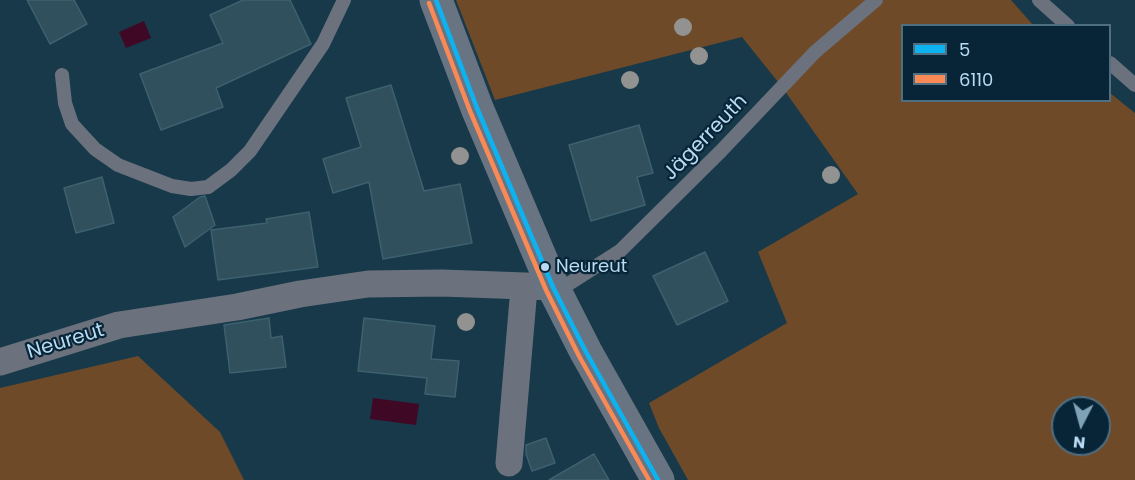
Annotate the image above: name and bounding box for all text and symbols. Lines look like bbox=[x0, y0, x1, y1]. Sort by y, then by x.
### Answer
legend bbox=[901, 24, 1111, 102]
text: 5 bbox=[959, 37, 970, 62]
text: 6110 bbox=[959, 67, 993, 92]
street label: Jägerreuth bbox=[659, 90, 753, 186]
place label: Neureut bbox=[556, 256, 627, 278]
marker: Neureut bbox=[539, 261, 551, 273]
street label: Neureut bbox=[25, 319, 107, 365]
north arrow bbox=[1051, 396, 1111, 456]
text: N bbox=[1072, 430, 1086, 454]

